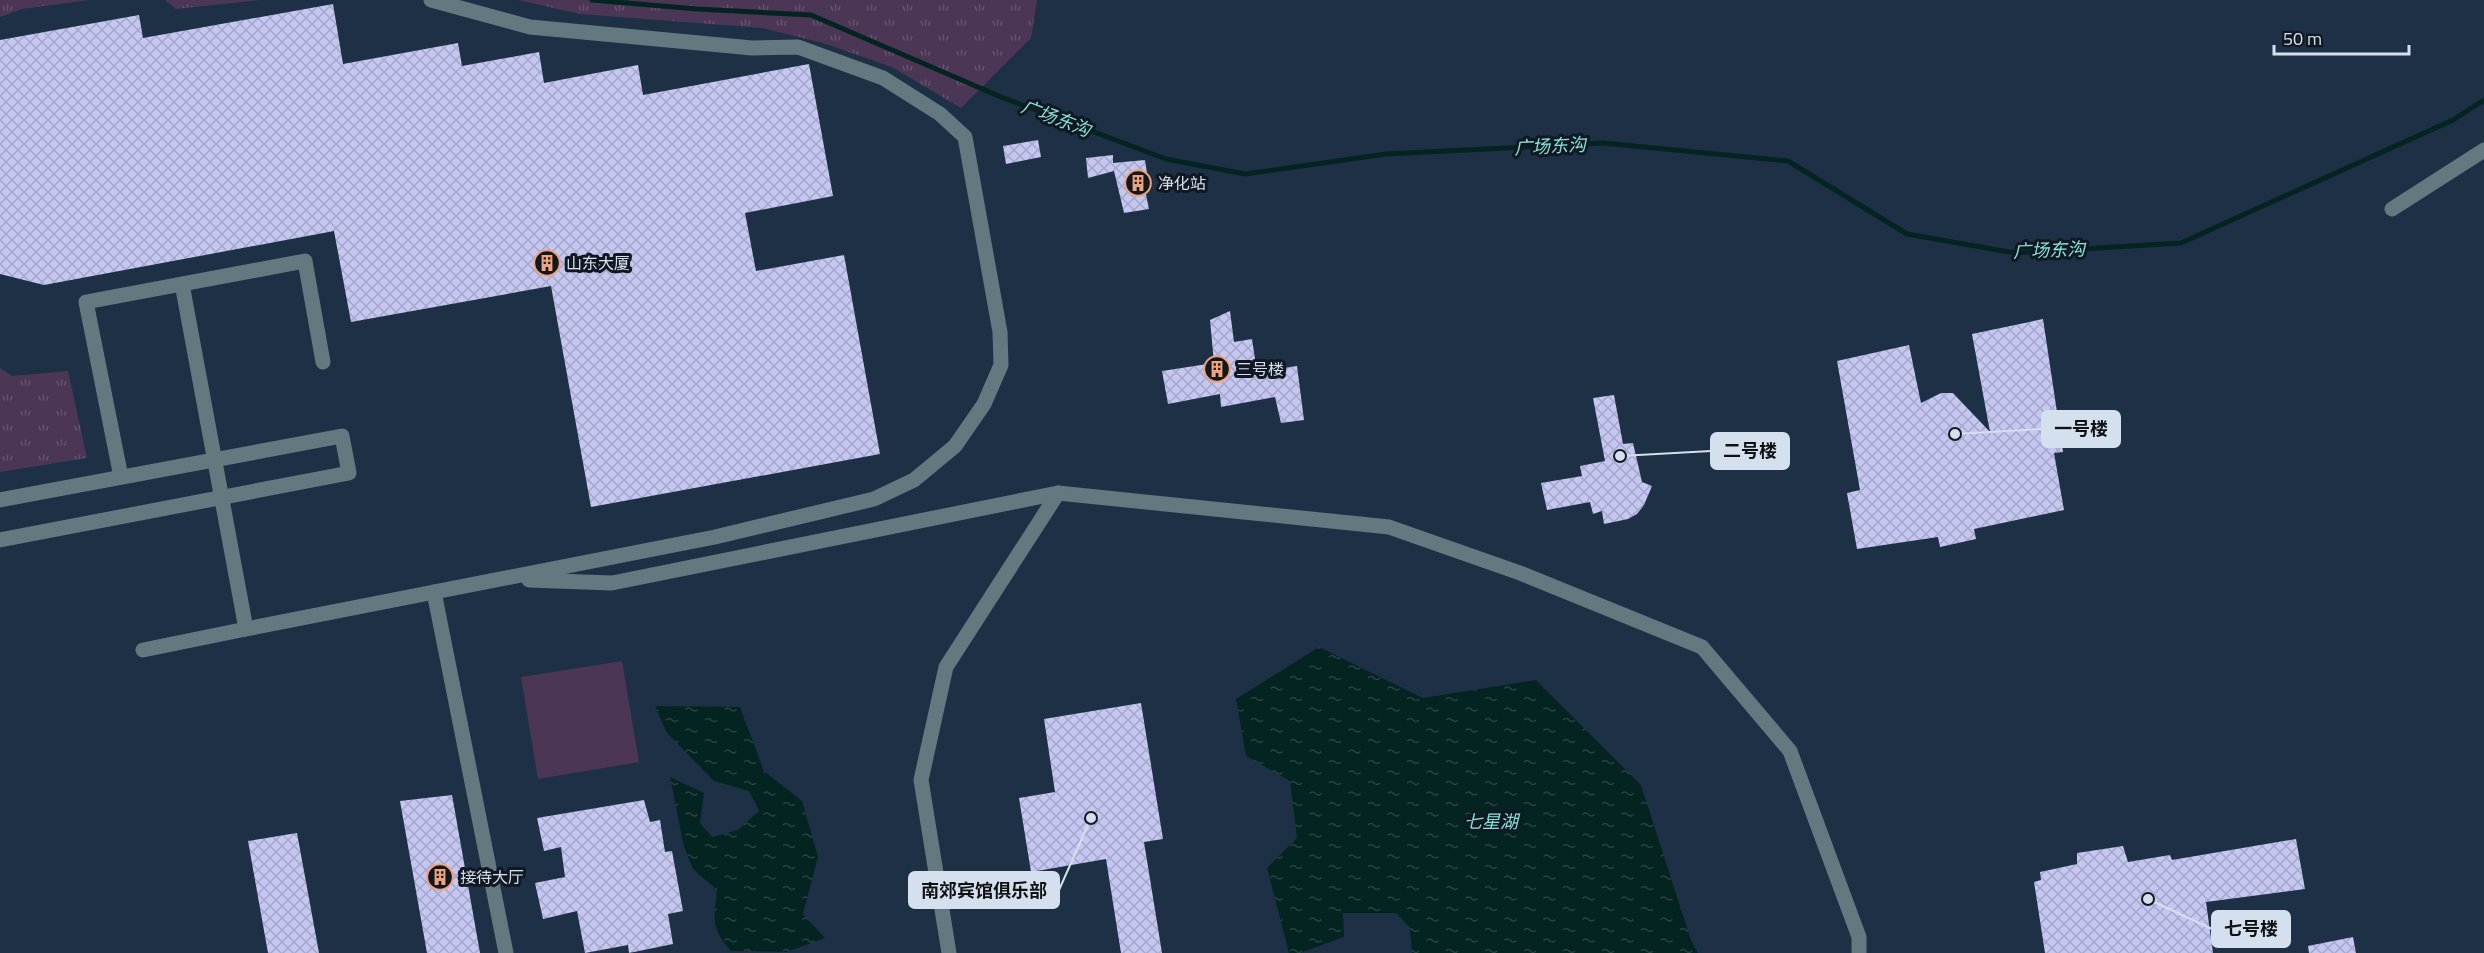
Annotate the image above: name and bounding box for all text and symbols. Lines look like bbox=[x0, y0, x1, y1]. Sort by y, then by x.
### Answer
scale bar bbox=[2274, 18, 2409, 56]
text: 50 m bbox=[2283, 25, 2322, 52]
water label: 广场东沟 bbox=[1018, 92, 1096, 144]
water label: 广场东沟 bbox=[1513, 131, 1589, 161]
building icon: 净化站 bbox=[1123, 168, 1153, 198]
place label: 净化站 bbox=[1158, 171, 1206, 195]
water label: 广场东沟 bbox=[2013, 235, 2087, 265]
building icon: 山东大厦 bbox=[532, 248, 562, 278]
place label: 山东大厦 bbox=[566, 251, 630, 275]
building icon: 三号楼 bbox=[1202, 354, 1232, 384]
place label: 三号楼 bbox=[1236, 357, 1284, 381]
callout: 一号楼 bbox=[2042, 411, 2120, 447]
text: 一号楼 bbox=[2054, 415, 2108, 442]
callout: 二号楼 bbox=[1711, 433, 1789, 469]
text: 二号楼 bbox=[1723, 437, 1777, 464]
water label: 七星湖 bbox=[1464, 808, 1521, 835]
building icon: 接待大厅 bbox=[425, 862, 455, 892]
place label: 接待大厅 bbox=[460, 865, 524, 889]
callout: 南郊宾馆俱乐部 bbox=[909, 872, 1059, 908]
text: 南郊宾馆俱乐部 bbox=[921, 877, 1047, 904]
callout: 七号楼 bbox=[2212, 911, 2290, 947]
text: 七号楼 bbox=[2224, 915, 2278, 942]

